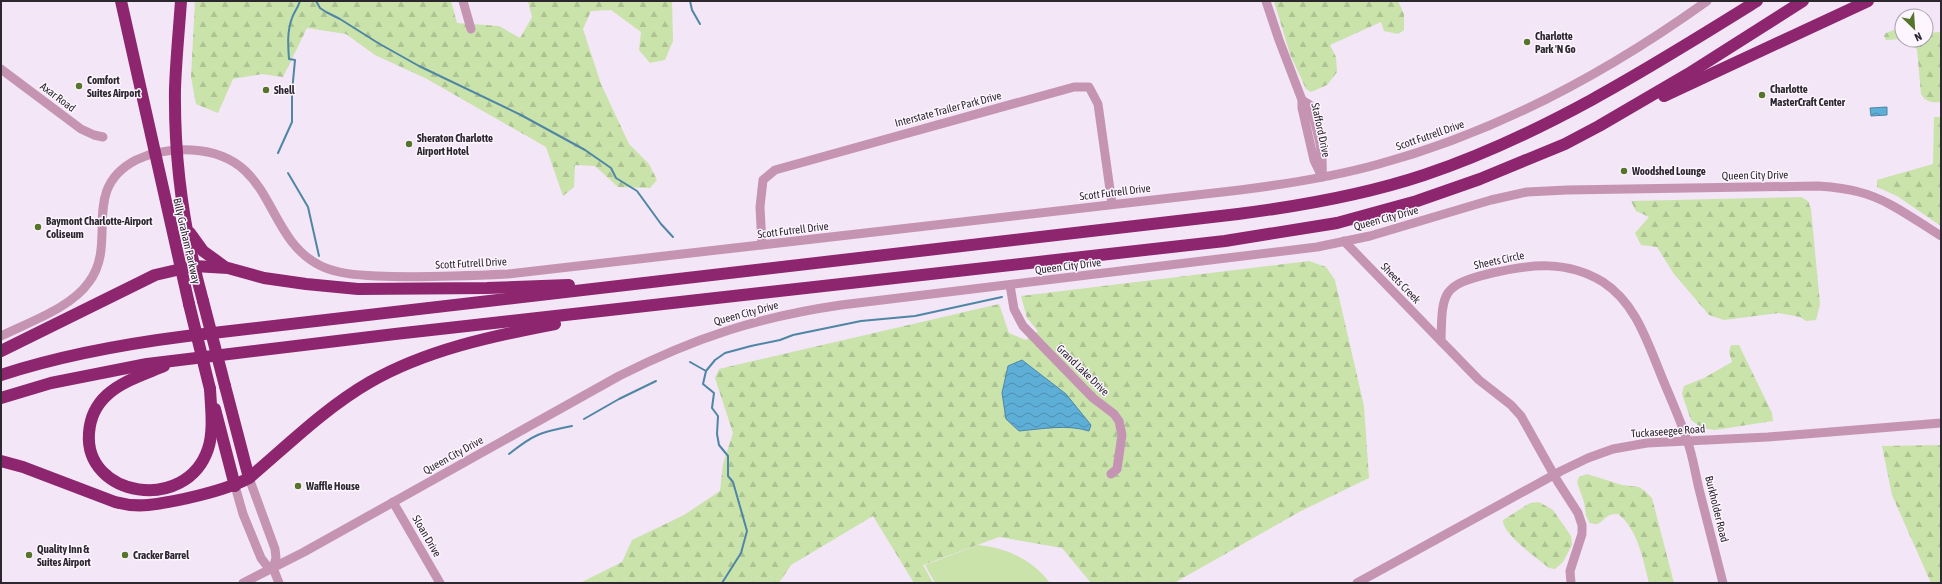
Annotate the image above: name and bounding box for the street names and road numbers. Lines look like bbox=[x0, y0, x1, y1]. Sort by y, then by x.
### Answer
street label: Axar Road bbox=[38, 80, 78, 114]
street label: Interstate Trailer Park Drive bbox=[893, 89, 1003, 129]
street label: Stafford Drive bbox=[1309, 102, 1333, 158]
street label: Scott Futrell Drive bbox=[1394, 118, 1466, 152]
street label: Queen City Drive bbox=[1722, 168, 1788, 182]
street label: Scott Futrell Drive bbox=[1079, 182, 1151, 202]
street label: Billy Graham Parkway bbox=[171, 197, 203, 286]
street label: Queen City Drive bbox=[1352, 204, 1420, 232]
street label: Scott Futrell Drive bbox=[757, 220, 829, 240]
street label: Sheets Circle bbox=[1473, 249, 1525, 271]
street label: Scott Futrell Drive bbox=[435, 255, 507, 271]
street label: Queen City Drive bbox=[1034, 256, 1102, 276]
street label: Sheets Creek bbox=[1379, 260, 1423, 306]
street label: Queen City Drive bbox=[712, 299, 780, 327]
street label: Grand Lake Drive bbox=[1054, 342, 1112, 398]
street label: Tuckaseegee Road bbox=[1630, 422, 1706, 440]
street label: Queen City Drive bbox=[421, 434, 485, 476]
street label: Burkholder Road bbox=[1703, 475, 1731, 543]
street label: Sloan Drive bbox=[410, 513, 444, 559]

